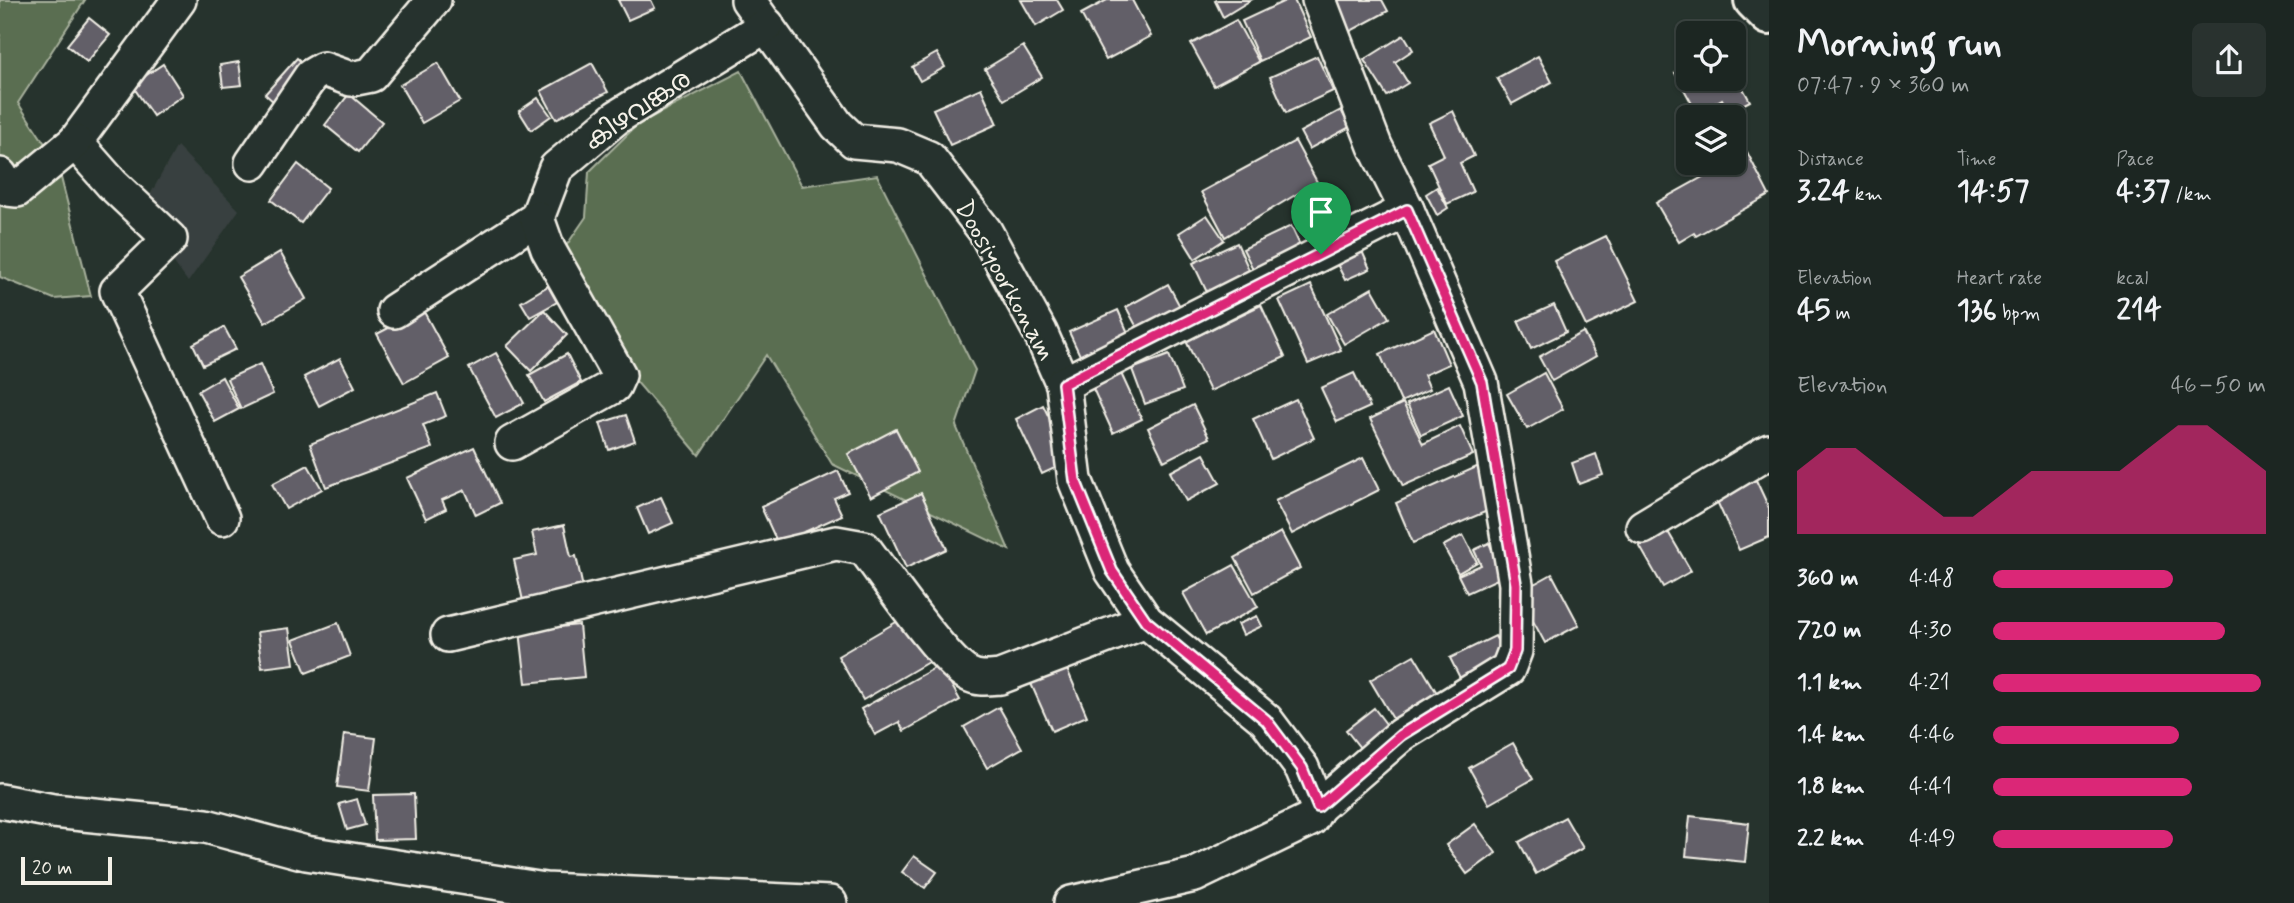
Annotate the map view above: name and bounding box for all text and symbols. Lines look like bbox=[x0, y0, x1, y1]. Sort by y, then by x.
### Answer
text: Morning run bbox=[1797, 20, 2002, 69]
map controls bbox=[1676, 21, 1746, 175]
button: locate bbox=[1676, 21, 1746, 91]
button: share bbox=[2192, 23, 2266, 97]
street label: കിഴവങ്കര bbox=[578, 63, 698, 159]
text: 07:47 · 9 × 360 m bbox=[1797, 71, 1969, 101]
button: layers bbox=[1676, 105, 1746, 175]
text: Distance bbox=[1797, 147, 1864, 172]
text: Time bbox=[1957, 147, 1996, 172]
text: Pace bbox=[2116, 147, 2154, 172]
text: 3.24 bbox=[1797, 172, 1850, 211]
text: 14:57 bbox=[1957, 172, 2029, 211]
text: 4:37 bbox=[2116, 172, 2170, 211]
pin bbox=[1291, 182, 1351, 254]
text: km bbox=[1850, 182, 1883, 207]
text: /km bbox=[2170, 182, 2212, 207]
icon: arrive bbox=[1302, 193, 1340, 231]
street label: Doosiyoorkonam bbox=[946, 194, 1063, 367]
text: Elevation bbox=[1797, 266, 1872, 291]
text: Heart rate bbox=[1957, 266, 2042, 291]
text: kcal bbox=[2116, 266, 2148, 291]
text: 45 bbox=[1797, 291, 1830, 330]
text: 136 bbox=[1957, 291, 1997, 330]
text: 214 bbox=[2116, 291, 2162, 330]
text: m bbox=[1830, 301, 1851, 326]
text: bpm bbox=[1997, 301, 2040, 326]
text: Elevation bbox=[1797, 371, 1888, 401]
text: 46–50 m bbox=[2171, 371, 2266, 401]
text: 360 m bbox=[1797, 564, 1858, 594]
text: 4:48 bbox=[1909, 564, 1955, 594]
text: 720 m bbox=[1797, 616, 1861, 646]
text: 4:30 bbox=[1909, 616, 1952, 646]
text: 1.1 km bbox=[1797, 668, 1862, 698]
text: 4:21 bbox=[1909, 668, 1950, 698]
text: 1.4 km bbox=[1797, 720, 1865, 750]
text: 4:46 bbox=[1909, 720, 1955, 750]
text: 1.8 km bbox=[1797, 772, 1865, 802]
text: 4:41 bbox=[1909, 772, 1952, 802]
text: 2.2 km bbox=[1797, 824, 1864, 854]
text: 4:49 bbox=[1909, 824, 1956, 854]
scale bar bbox=[21, 854, 112, 886]
text: 20 m bbox=[32, 856, 72, 881]

